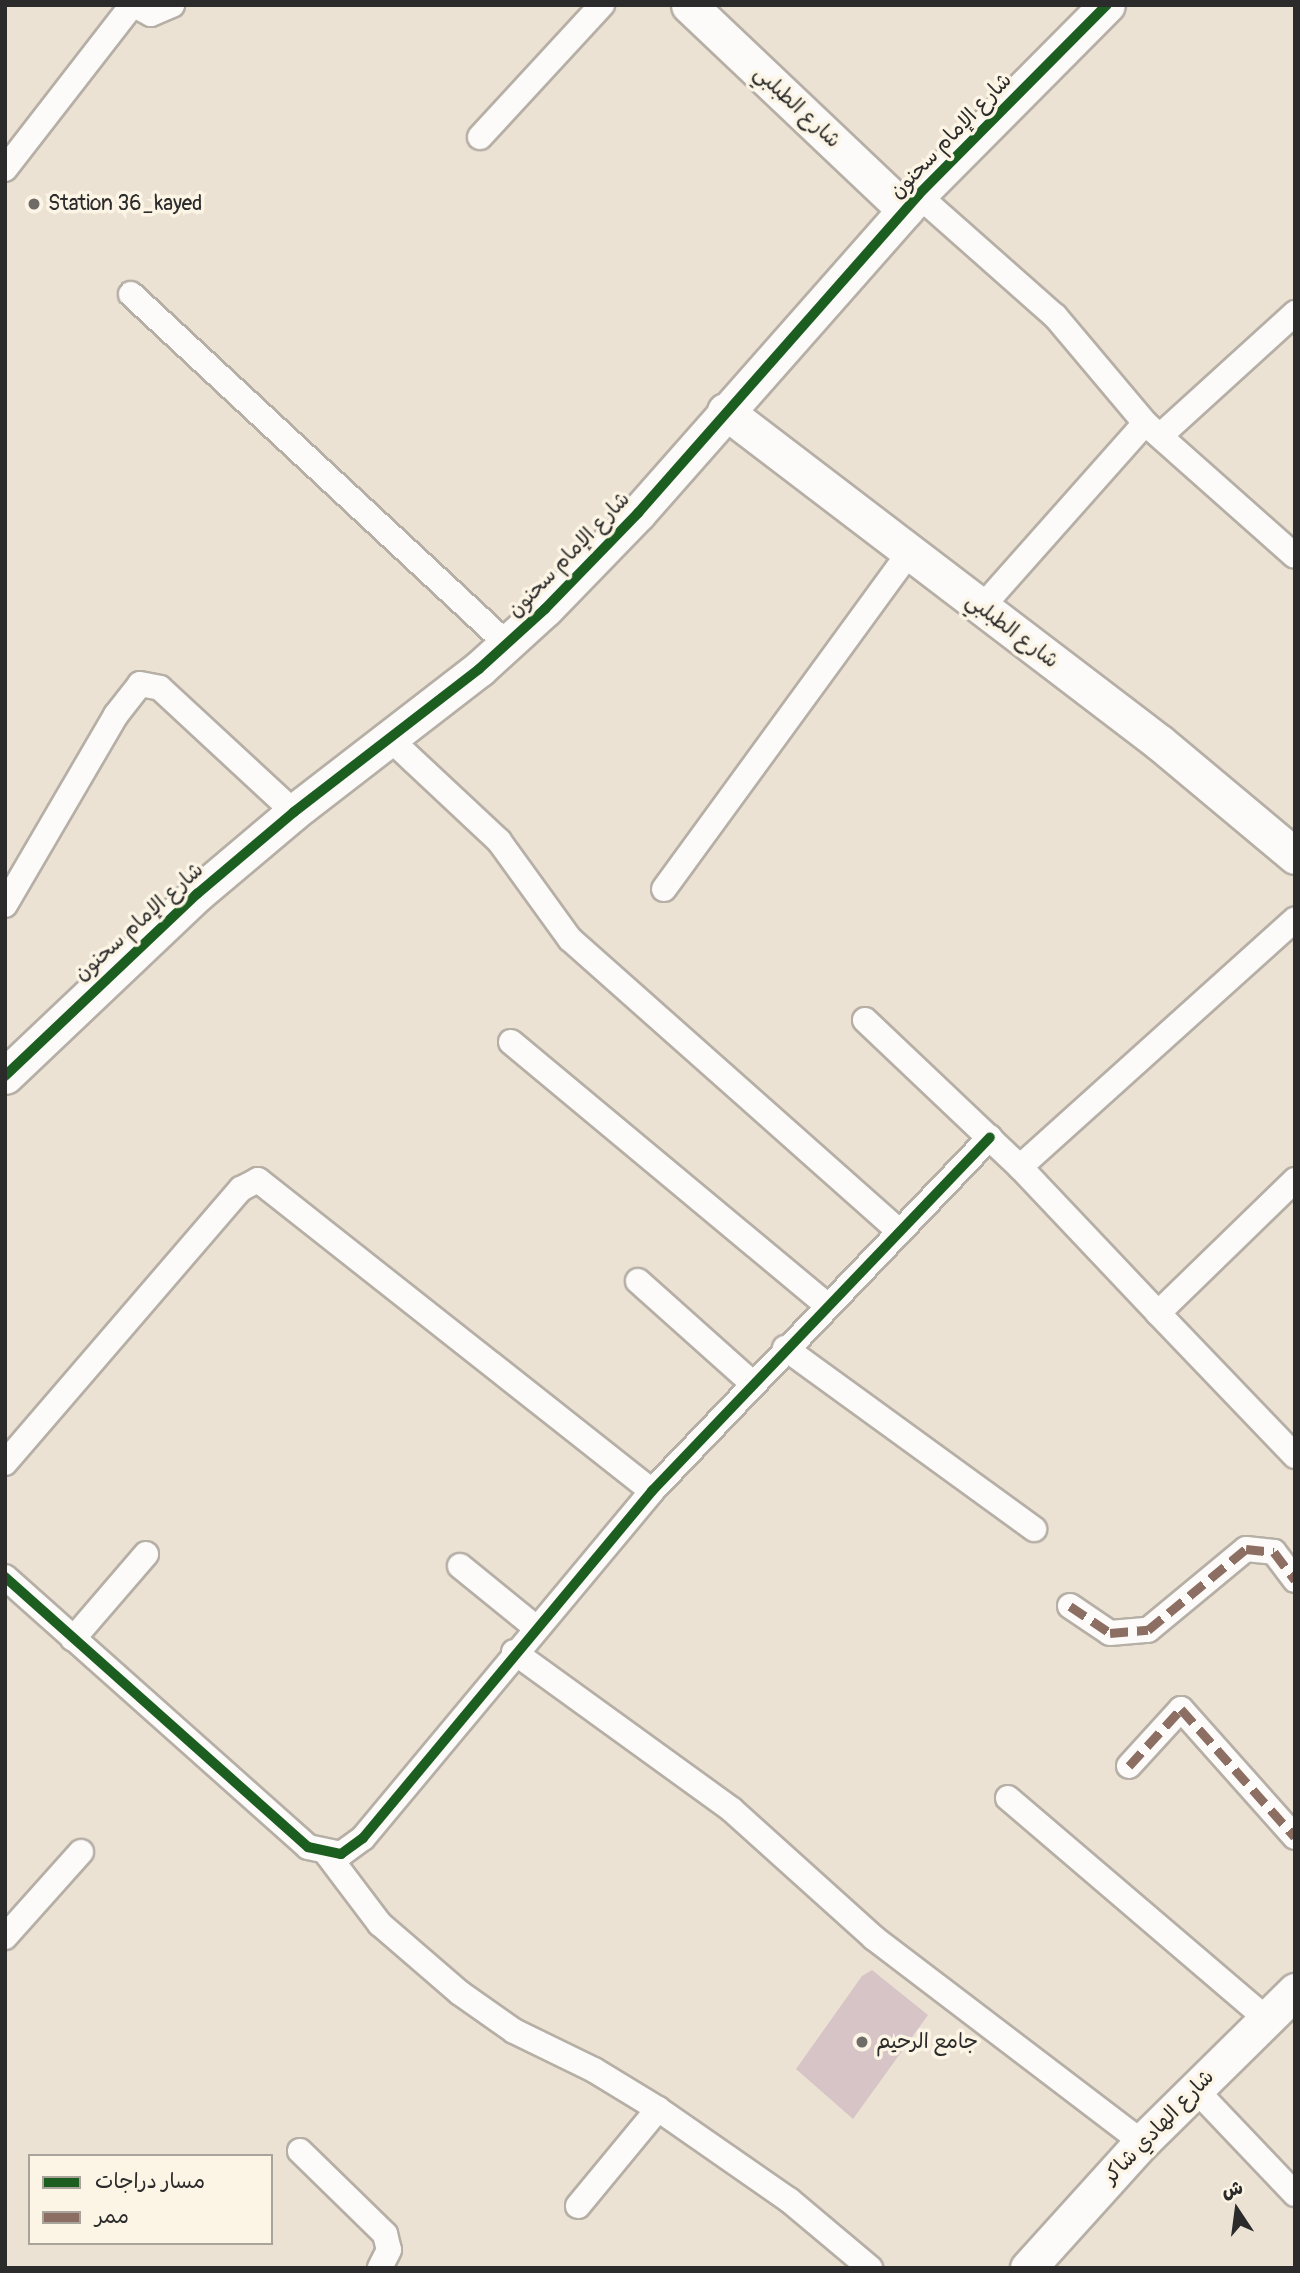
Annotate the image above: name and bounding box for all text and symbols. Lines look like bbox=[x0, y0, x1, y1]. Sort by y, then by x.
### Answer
street label: شارع الطبلبي bbox=[748, 61, 846, 153]
street label: شارع الإمام سحنون bbox=[885, 68, 1017, 204]
place label: Station 36_kayed bbox=[48, 191, 202, 217]
marker: Station 36_kayed bbox=[26, 196, 42, 212]
street label: شارع الإمام سحنون bbox=[503, 487, 635, 623]
street label: شارع الطبلبي bbox=[961, 588, 1063, 674]
street label: شارع الإمام سحنون bbox=[69, 857, 209, 987]
place label: جامع الرحيم bbox=[876, 2029, 978, 2055]
marker: جامع الرحيم bbox=[854, 2034, 870, 2050]
street label: شارع الهادي شاكر bbox=[1098, 2065, 1220, 2189]
legend bbox=[28, 2154, 273, 2245]
text: مسار دراجات bbox=[95, 2168, 205, 2195]
north arrow bbox=[1202, 2175, 1272, 2245]
text: ش bbox=[1219, 2175, 1245, 2204]
text: ممر bbox=[95, 2203, 129, 2230]

